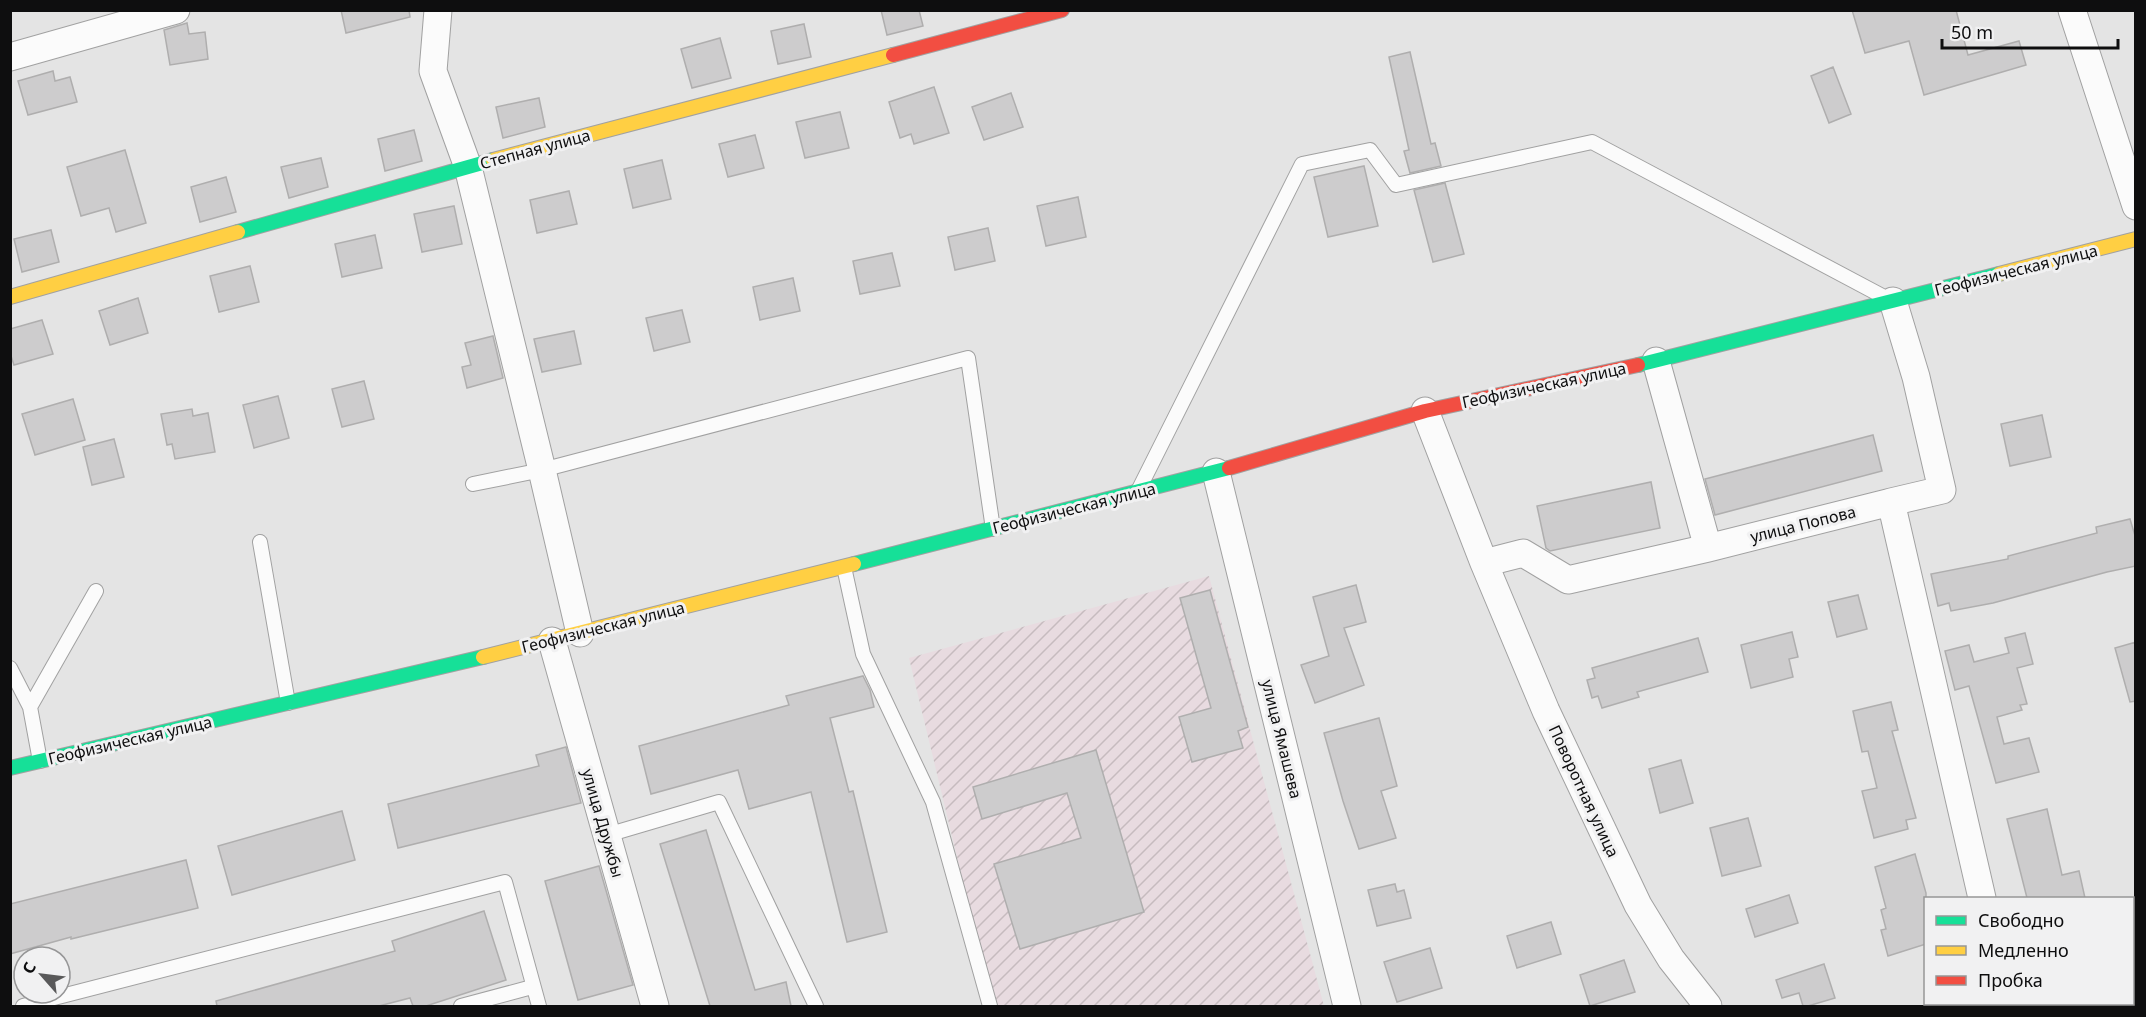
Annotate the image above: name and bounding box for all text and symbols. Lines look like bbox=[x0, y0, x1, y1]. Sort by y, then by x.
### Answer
scale bar bbox=[1942, 12, 2118, 50]
text: 50 m bbox=[1951, 20, 1993, 44]
street label: Степная улица bbox=[477, 124, 593, 174]
street label: Геофизическая улица bbox=[1932, 239, 2100, 301]
street label: Геофизическая улица bbox=[1460, 357, 1628, 413]
street label: Геофизическая улица bbox=[990, 477, 1158, 539]
street label: улица Попова bbox=[1748, 500, 1858, 548]
street label: Геофизическая улица bbox=[519, 596, 687, 658]
street label: улица Ямашева bbox=[1257, 677, 1307, 801]
street label: Геофизическая улица bbox=[46, 710, 214, 770]
street label: Поворотная улица bbox=[1544, 721, 1624, 861]
street label: улица Дружбы bbox=[577, 766, 629, 880]
legend bbox=[1924, 897, 2134, 1005]
text: Свободно bbox=[1978, 908, 2064, 932]
text: Медленно bbox=[1978, 938, 2069, 962]
north arrow bbox=[12, 945, 72, 1005]
text: С bbox=[17, 958, 41, 978]
text: Пробка bbox=[1978, 968, 2043, 992]

